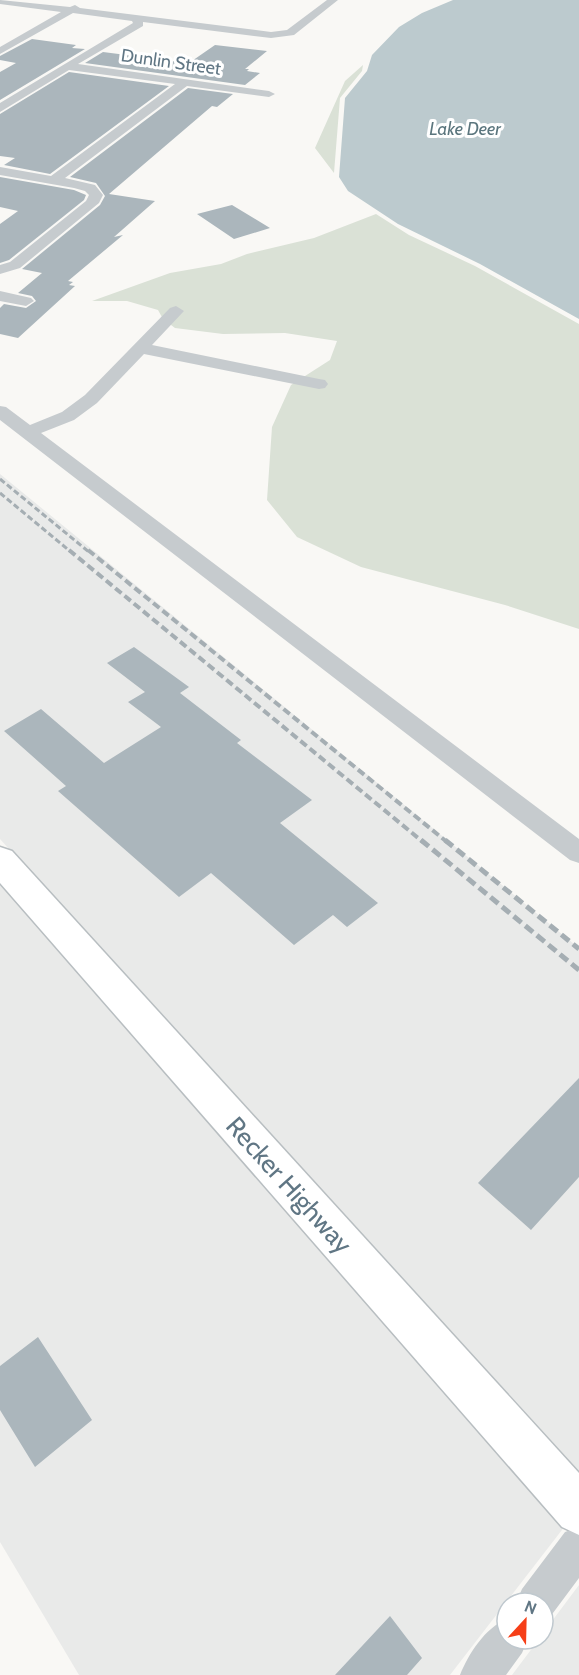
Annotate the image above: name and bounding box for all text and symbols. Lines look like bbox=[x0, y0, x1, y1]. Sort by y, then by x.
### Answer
street label: Dunlin Street bbox=[119, 44, 223, 80]
water label: Lake Deer bbox=[429, 118, 502, 140]
street label: Recker Highway bbox=[219, 1110, 359, 1260]
north arrow bbox=[495, 1591, 555, 1651]
text: N bbox=[522, 1597, 539, 1618]

